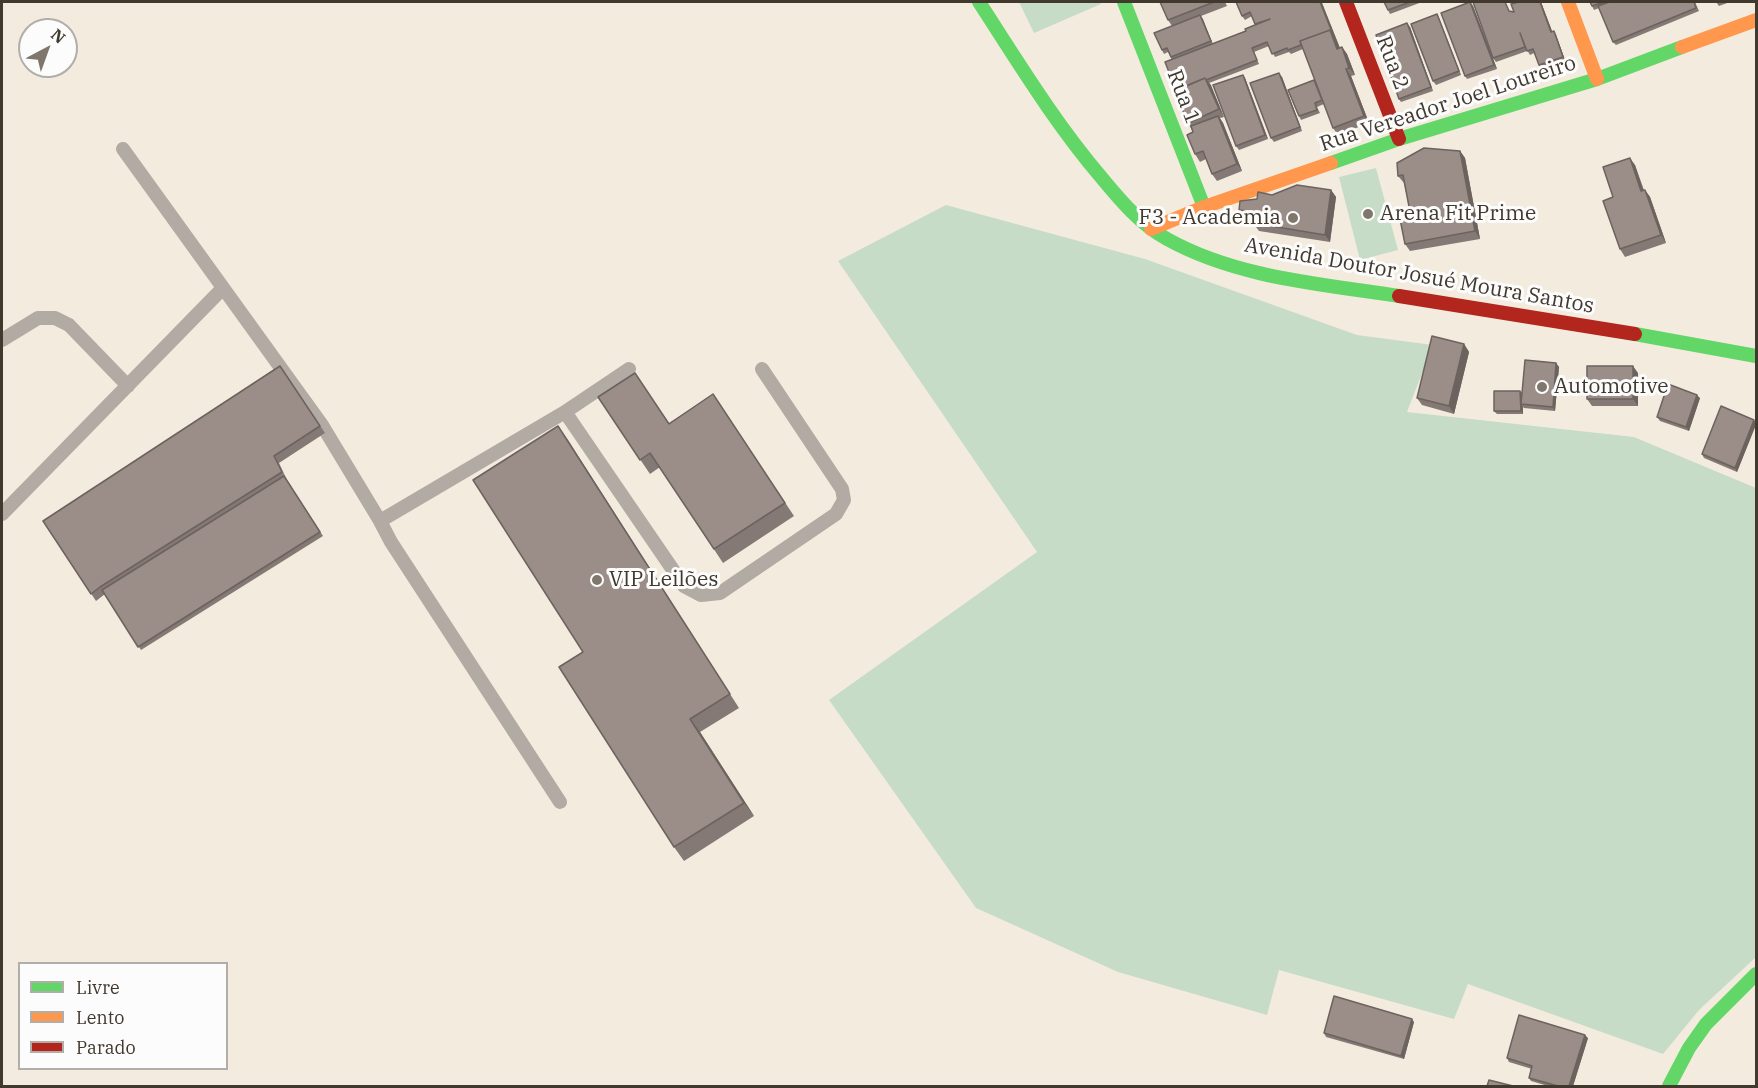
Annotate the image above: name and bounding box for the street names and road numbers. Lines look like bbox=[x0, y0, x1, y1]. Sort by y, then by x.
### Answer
street label: Rua 2 bbox=[1370, 32, 1414, 94]
street label: Rua Vereador Joel Loureiro bbox=[1317, 51, 1579, 157]
street label: Rua 1 bbox=[1161, 66, 1205, 128]
street label: Avenida Doutor Josué Moura Santos bbox=[1242, 233, 1596, 319]

